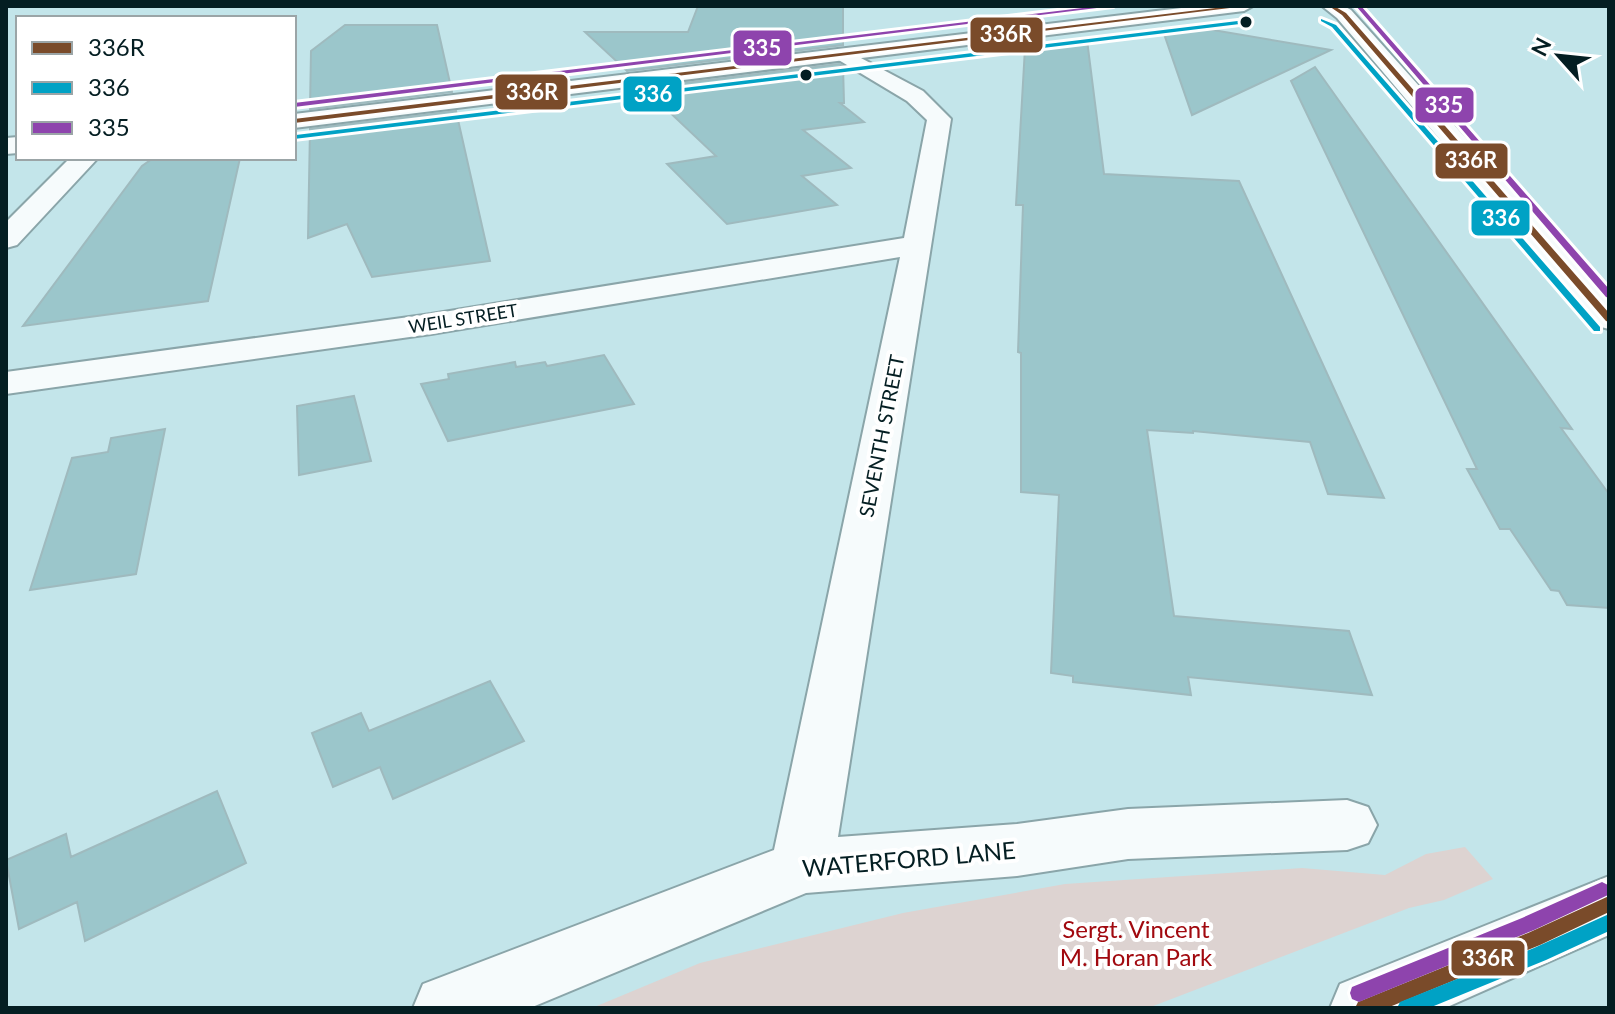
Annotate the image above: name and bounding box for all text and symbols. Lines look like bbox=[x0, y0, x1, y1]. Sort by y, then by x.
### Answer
unlabelled marker bbox=[1238, 14, 1254, 30]
legend bbox=[16, 16, 296, 160]
line badge: 336R bbox=[969, 16, 1044, 54]
north arrow bbox=[1519, 16, 1599, 96]
text: 336R bbox=[980, 20, 1033, 47]
line badge: 335 bbox=[732, 29, 793, 67]
text: 336R bbox=[88, 32, 145, 61]
text: N bbox=[1525, 33, 1557, 60]
text: 335 bbox=[743, 34, 781, 61]
unlabelled marker bbox=[798, 67, 814, 83]
text: 336 bbox=[88, 72, 130, 101]
line badge: 336R bbox=[494, 73, 569, 111]
line badge: 336 bbox=[622, 75, 683, 113]
text: 336R bbox=[506, 78, 559, 105]
text: 336 bbox=[634, 80, 672, 107]
line badge: 335 bbox=[1414, 86, 1475, 124]
text: 335 bbox=[1425, 91, 1463, 118]
text: 335 bbox=[88, 112, 130, 141]
line badge: 336R bbox=[1434, 142, 1509, 180]
text: 336R bbox=[1445, 146, 1498, 173]
line badge: 336 bbox=[1470, 199, 1531, 237]
text: 336 bbox=[1482, 204, 1520, 231]
street label: WEIL STREET bbox=[407, 298, 519, 338]
street label: SEVENTH STREET bbox=[853, 352, 909, 519]
street label: WATERFORD LANE bbox=[801, 835, 1017, 882]
park label: Sergt. Vincent M. Horan Park bbox=[1060, 914, 1213, 971]
line badge: 336R bbox=[1450, 939, 1526, 977]
text: 336R bbox=[1462, 944, 1515, 971]

